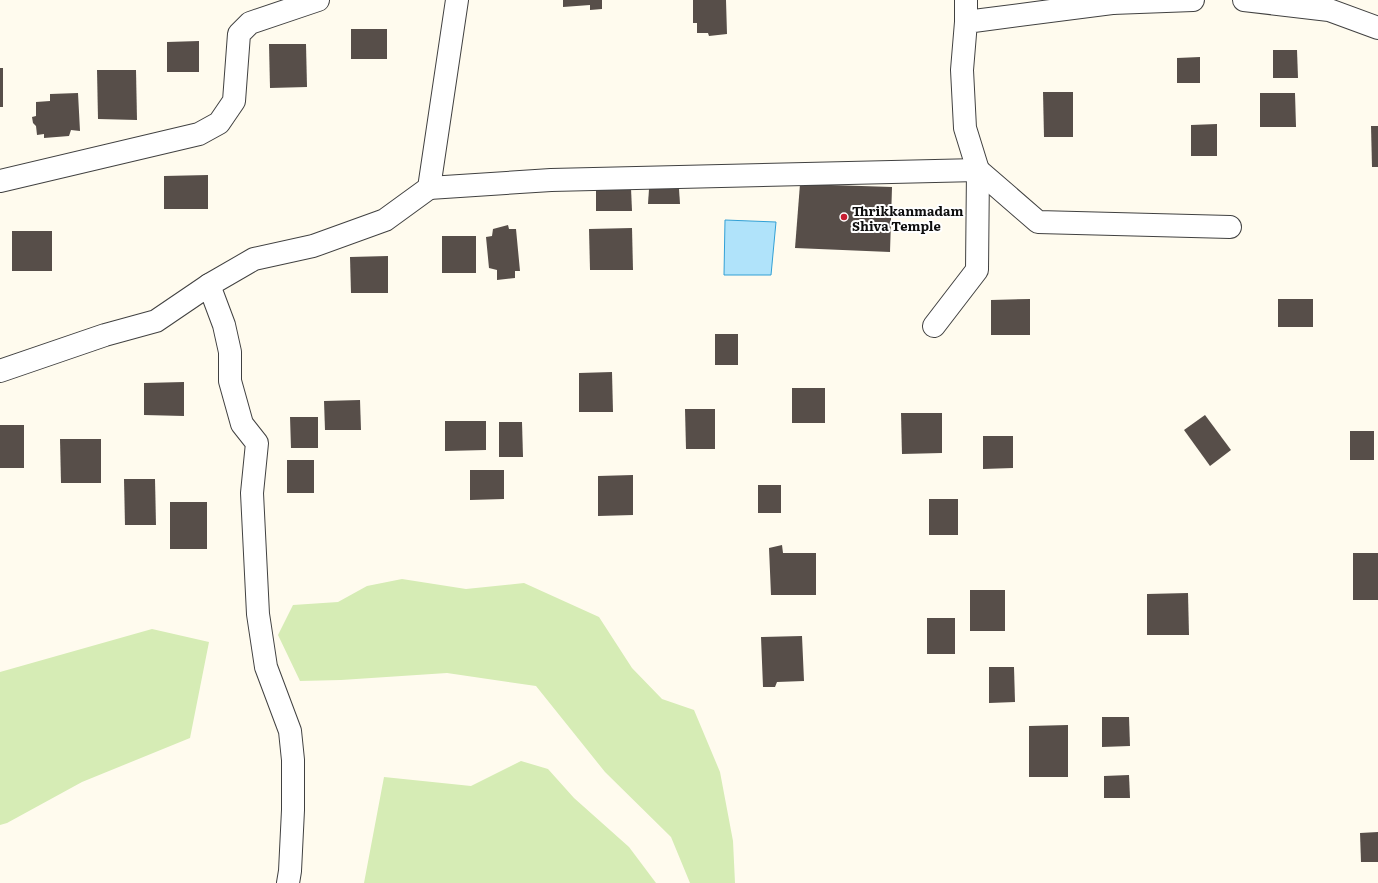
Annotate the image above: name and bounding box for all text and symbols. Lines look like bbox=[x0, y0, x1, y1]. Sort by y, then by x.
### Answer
place label: Thrikkanmadam Shiva Temple bbox=[852, 201, 963, 235]
marker: Thrikkanmadam Shiva Temple bbox=[839, 212, 849, 222]

